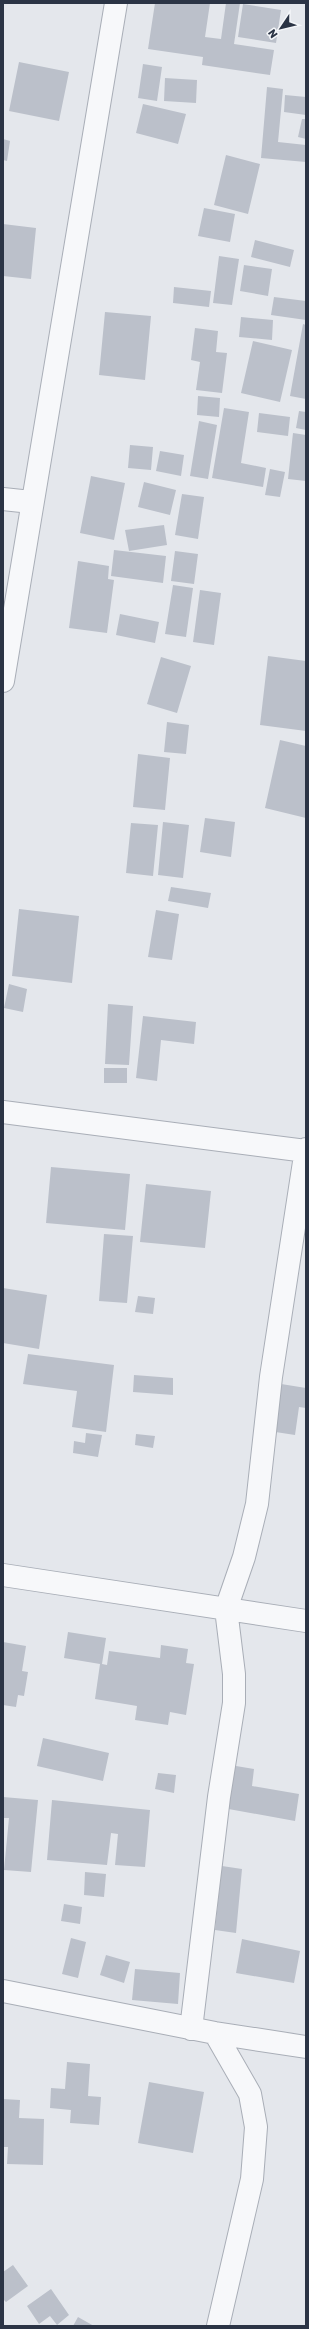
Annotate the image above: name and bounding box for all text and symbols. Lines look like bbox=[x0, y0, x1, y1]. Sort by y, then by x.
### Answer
north arrow bbox=[261, 8, 301, 48]
text: N bbox=[266, 26, 281, 40]

